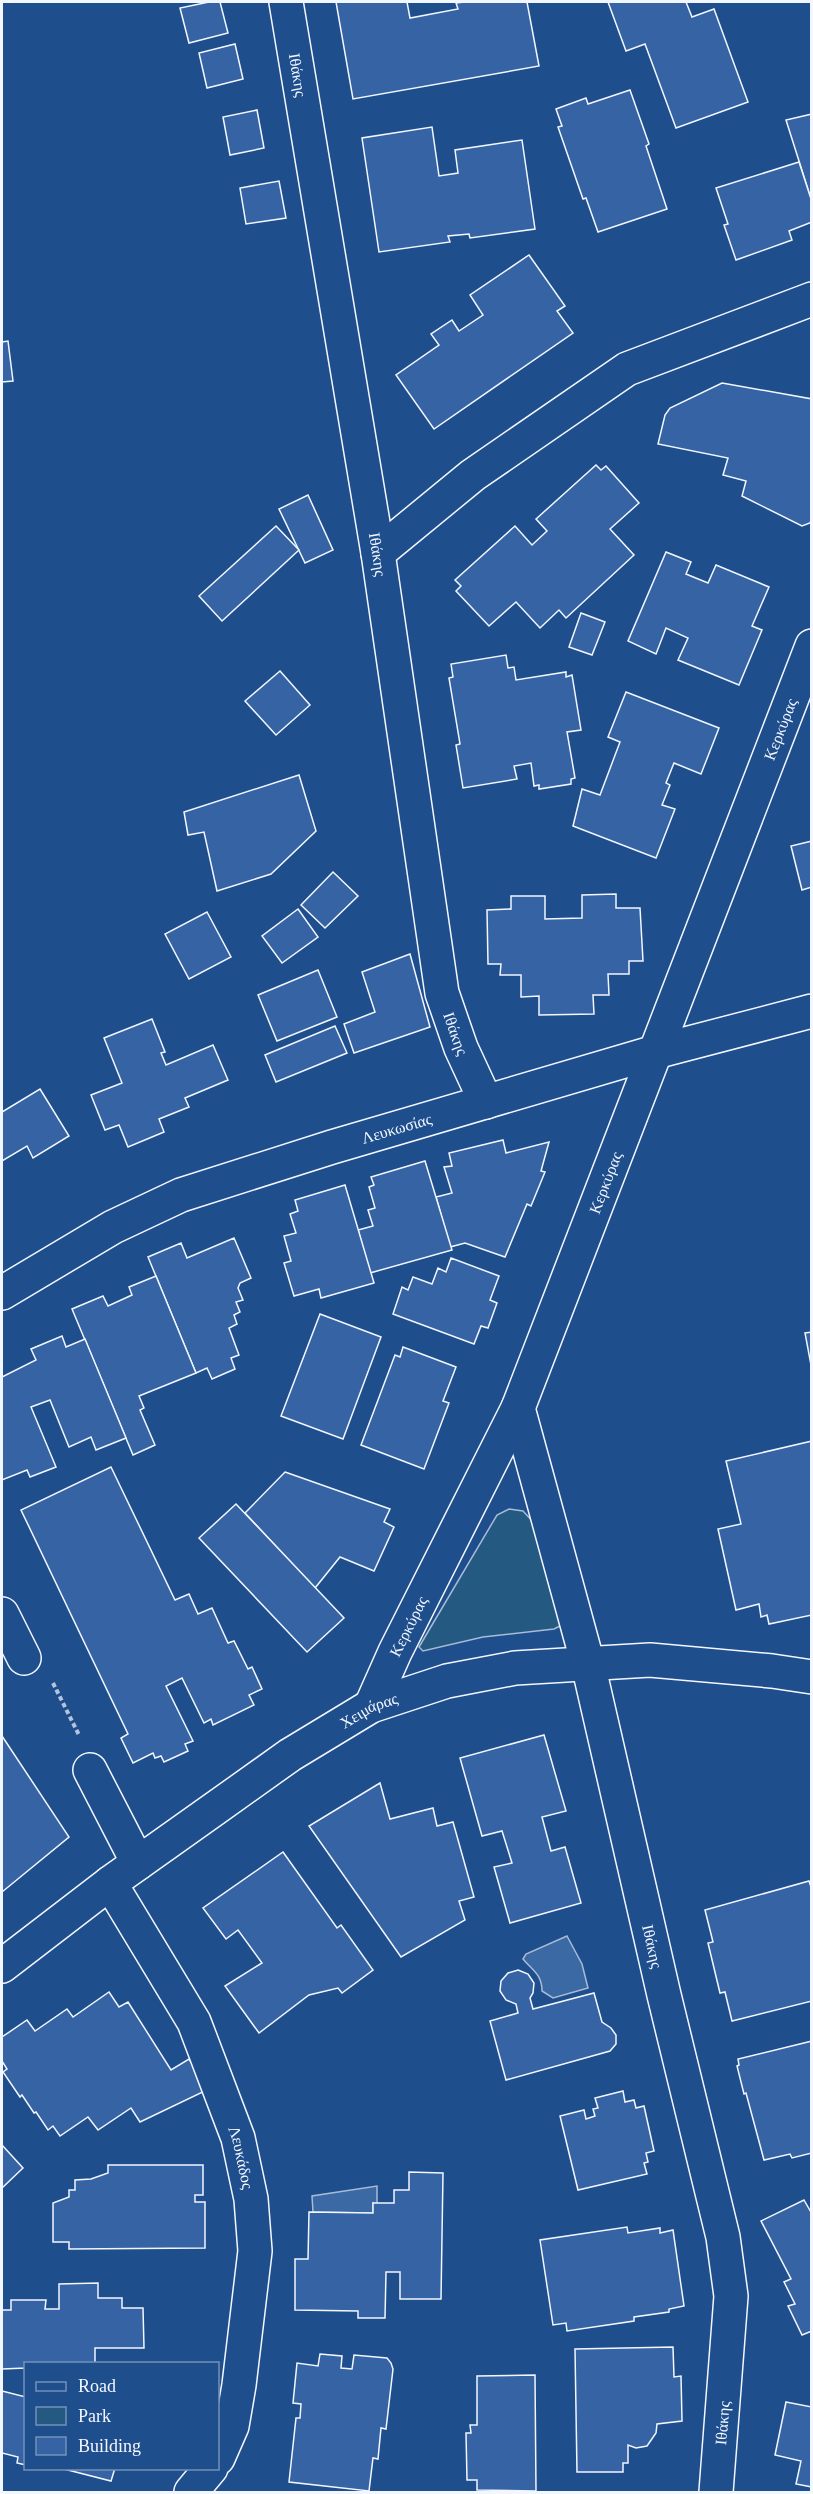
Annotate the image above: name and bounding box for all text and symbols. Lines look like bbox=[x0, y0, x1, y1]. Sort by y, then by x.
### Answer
street label: Ιθάκης bbox=[286, 52, 310, 99]
street label: Ιθάκης bbox=[366, 531, 389, 578]
street label: Κερκύρας bbox=[761, 695, 800, 763]
street label: Ιθάκης bbox=[440, 1010, 471, 1058]
street label: Λευκωσίας bbox=[360, 1110, 434, 1147]
street label: Κερκύρας bbox=[586, 1149, 625, 1216]
street label: Κερκύρας bbox=[386, 1593, 431, 1659]
street label: Χειμάρας bbox=[337, 1690, 400, 1732]
street label: Ιθάκης bbox=[639, 1923, 666, 1970]
street label: Λευκάδος bbox=[225, 2123, 257, 2191]
legend bbox=[24, 2362, 219, 2470]
text: Road bbox=[78, 2376, 116, 2396]
street label: Ιθάκης bbox=[712, 2400, 734, 2446]
text: Park bbox=[78, 2406, 111, 2426]
text: Building bbox=[78, 2436, 141, 2456]

